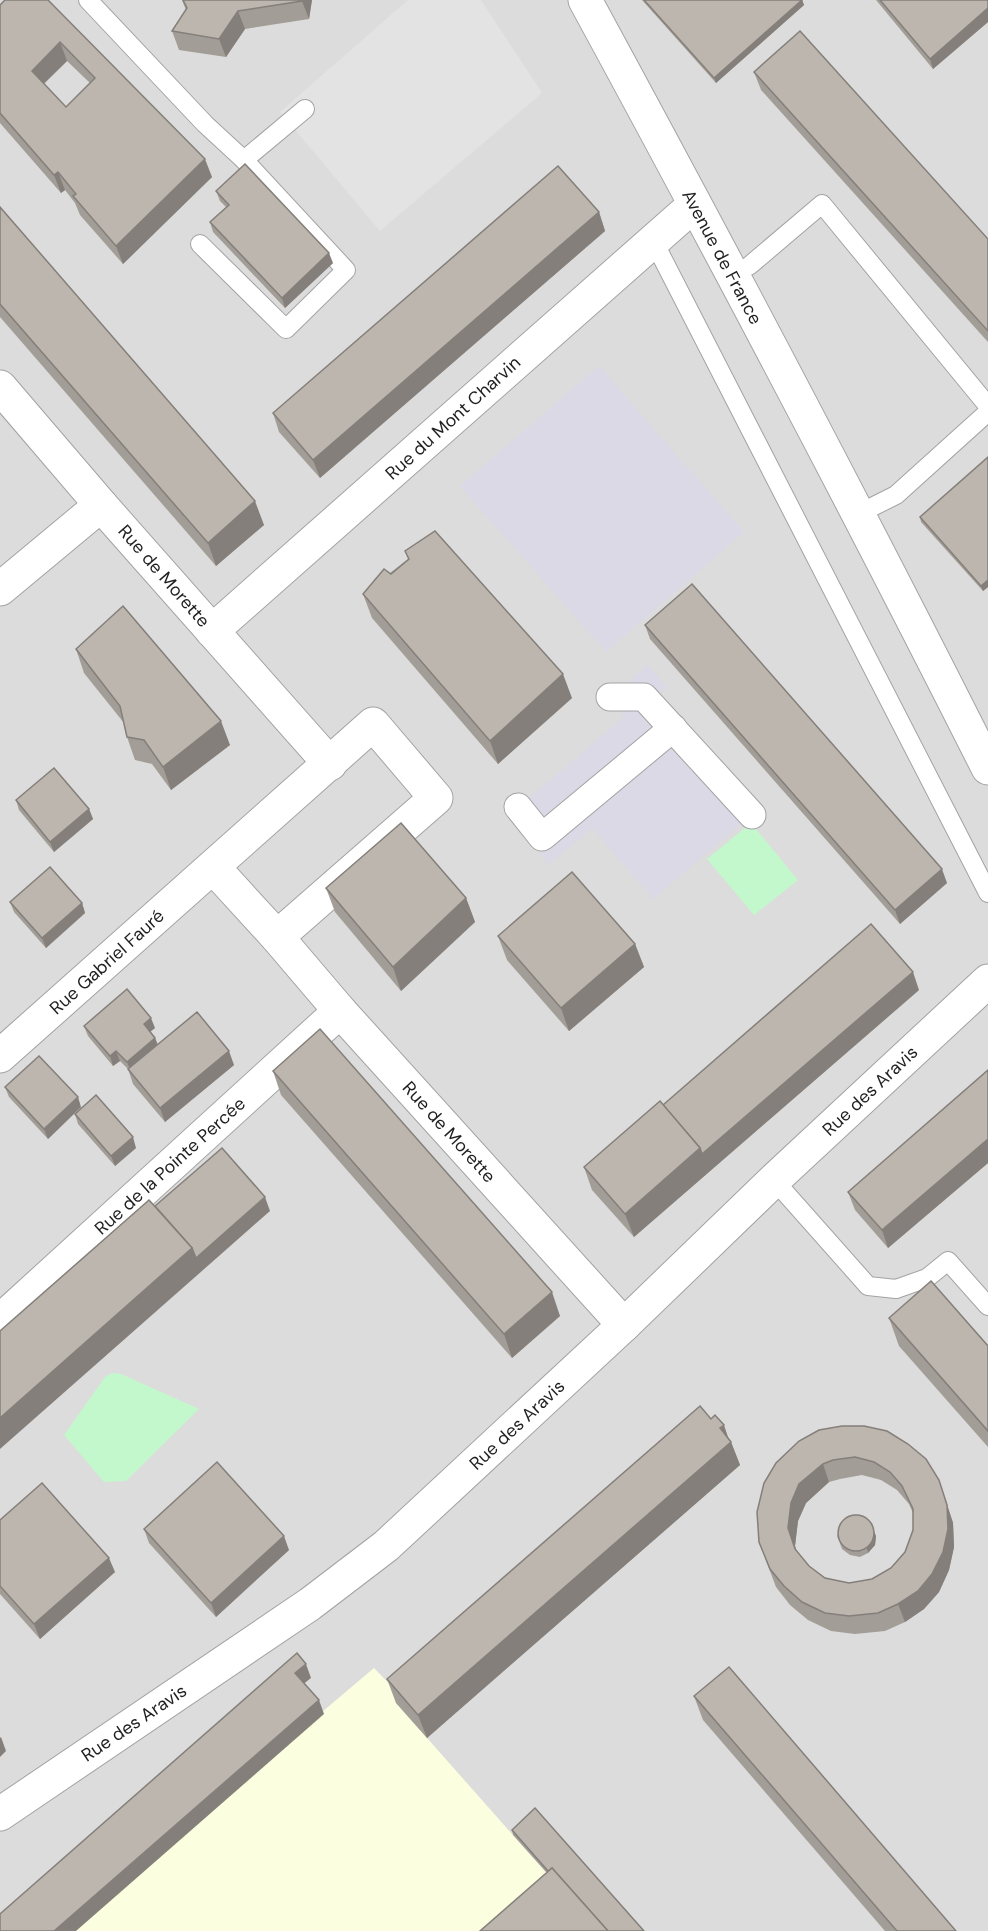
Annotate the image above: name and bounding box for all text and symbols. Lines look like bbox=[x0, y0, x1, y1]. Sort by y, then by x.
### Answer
street label: Avenue de France bbox=[676, 186, 768, 328]
street label: Rue du Mont Charvin bbox=[380, 351, 526, 485]
street label: Rue de Morette bbox=[113, 520, 215, 632]
street label: Rue Gabriel Fauré bbox=[45, 904, 169, 1020]
street label: Rue des Aravis bbox=[817, 1041, 923, 1141]
street label: Rue de Morette bbox=[397, 1076, 501, 1188]
street label: Rue de la Pointe Percée bbox=[89, 1092, 251, 1240]
street label: Rue des Aravis bbox=[464, 1375, 570, 1475]
street label: Rue des Aravis bbox=[77, 1679, 191, 1767]

